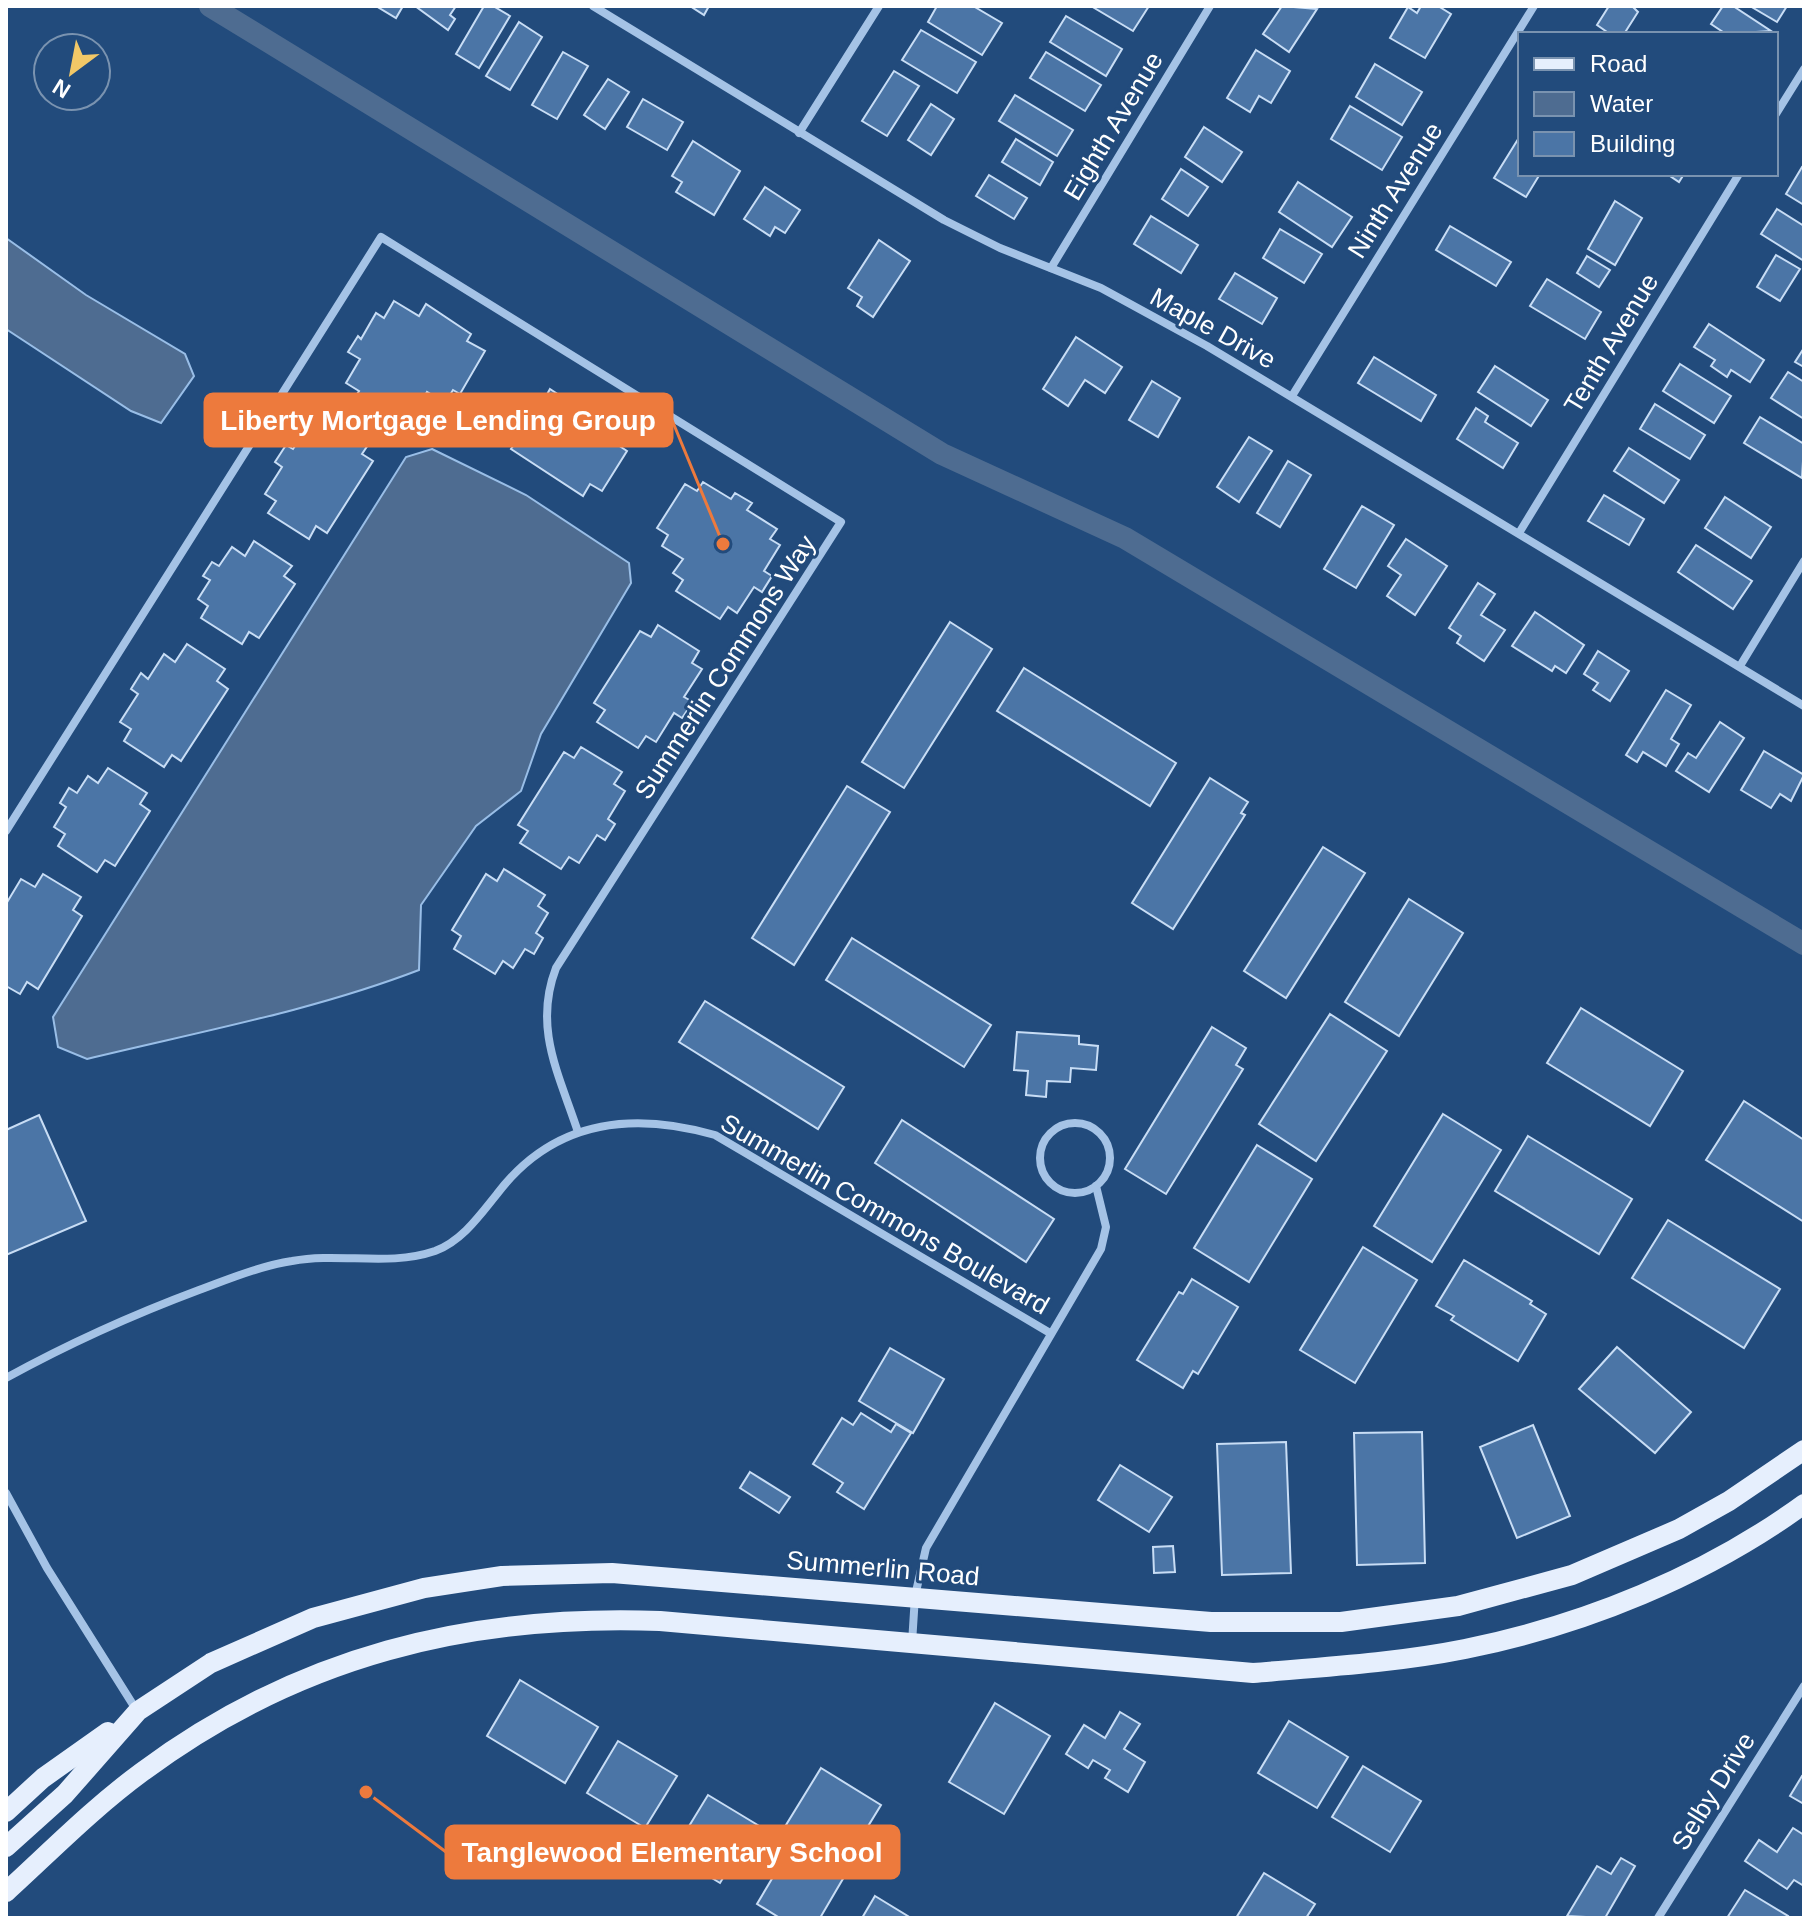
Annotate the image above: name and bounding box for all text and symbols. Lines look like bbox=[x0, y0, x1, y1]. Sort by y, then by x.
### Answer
north arrow bbox=[32, 32, 112, 112]
legend bbox=[1518, 32, 1778, 176]
street label: Eighth Avenue bbox=[1057, 47, 1169, 205]
text: Road bbox=[1590, 50, 1647, 77]
text: N bbox=[48, 74, 75, 103]
text: Water bbox=[1590, 90, 1653, 117]
street label: Ninth Avenue bbox=[1341, 117, 1449, 263]
text: Building bbox=[1590, 130, 1675, 157]
street label: Tenth Avenue bbox=[1558, 268, 1664, 418]
street label: Maple Drive bbox=[1145, 281, 1281, 375]
callout: Liberty Mortgage Lending Group bbox=[205, 394, 672, 446]
text: Liberty Mortgage Lending Group bbox=[220, 405, 656, 436]
street label: Summerlin Commons Way bbox=[628, 530, 822, 804]
street label: Summerlin Commons Boulevard bbox=[715, 1107, 1055, 1321]
street label: Summerlin Road bbox=[785, 1545, 981, 1591]
street label: Selby Drive bbox=[1665, 1727, 1761, 1855]
callout: Tanglewood Elementary School bbox=[446, 1826, 899, 1878]
text: Tanglewood Elementary School bbox=[461, 1837, 883, 1868]

